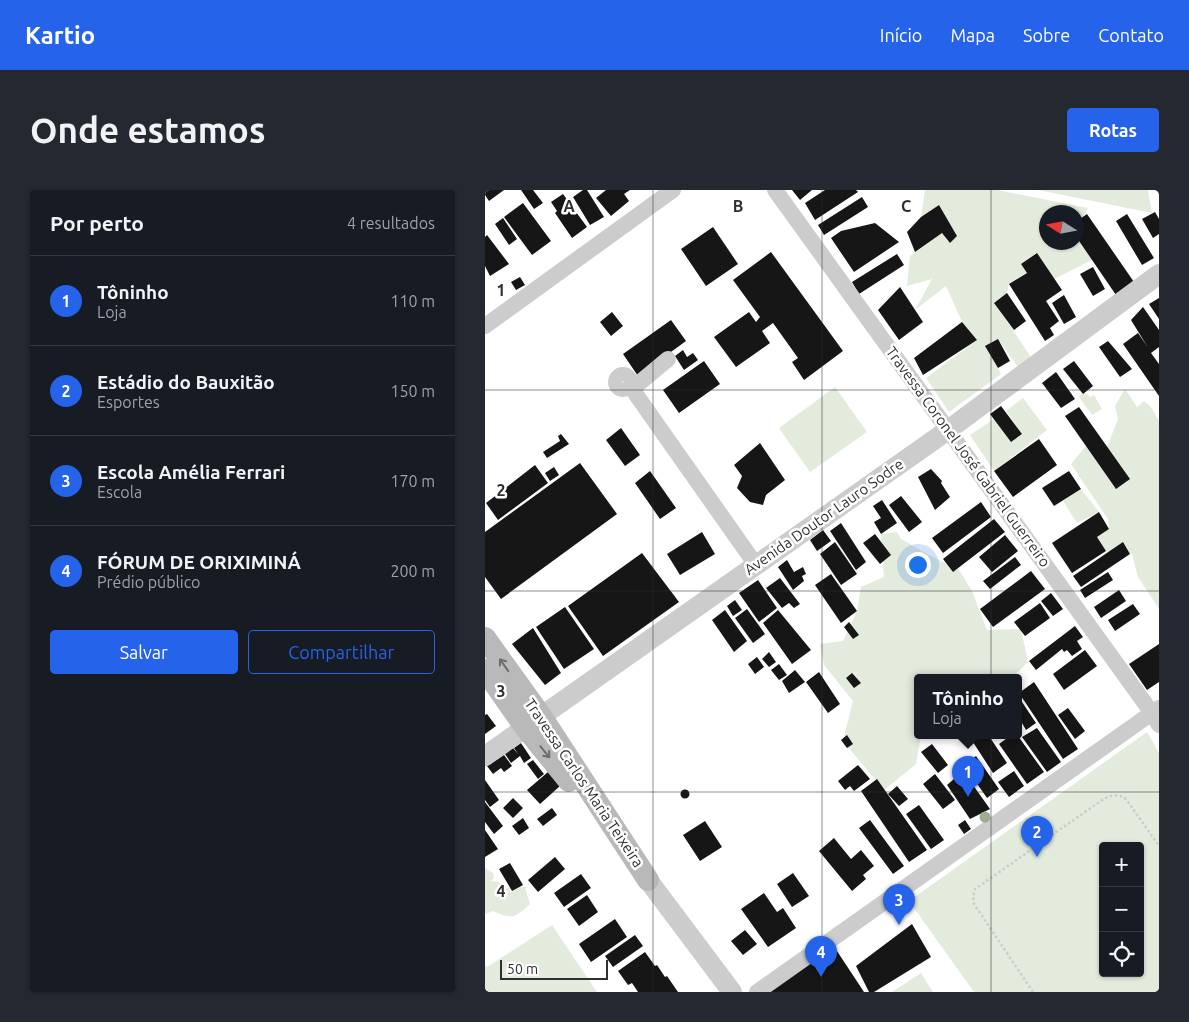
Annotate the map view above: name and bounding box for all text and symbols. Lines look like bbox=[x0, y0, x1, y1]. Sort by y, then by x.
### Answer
text: Kartio bbox=[25, 22, 95, 49]
text: Início bbox=[880, 25, 922, 45]
text: Mapa bbox=[950, 25, 995, 45]
text: Sobre bbox=[1023, 25, 1070, 45]
text: Contato bbox=[1098, 25, 1164, 45]
button: Rotas bbox=[1067, 108, 1159, 152]
text: Onde estamos bbox=[30, 110, 265, 150]
text: A bbox=[563, 197, 575, 215]
text: B bbox=[733, 197, 743, 215]
text: C bbox=[901, 197, 911, 215]
north arrow bbox=[1039, 205, 1084, 250]
text: Por perto bbox=[50, 211, 144, 235]
text: 4 resultados bbox=[347, 214, 435, 232]
text: Tôninho bbox=[97, 281, 169, 303]
text: 1 bbox=[496, 281, 506, 299]
text: 1 bbox=[61, 292, 71, 310]
text: 110 m bbox=[390, 292, 435, 310]
text: Loja bbox=[97, 303, 127, 321]
street label: Travessa Coronel José Gabriel Guerreiro bbox=[883, 343, 1054, 570]
text: Estádio do Bauxitão bbox=[97, 371, 275, 393]
text: 2 bbox=[61, 382, 71, 400]
text: 150 m bbox=[390, 382, 435, 400]
text: Esportes bbox=[97, 393, 160, 411]
street label: Avenida Doutor Lauro Sodre bbox=[741, 455, 906, 578]
text: Escola Amélia Ferrari bbox=[97, 461, 285, 483]
text: 3 bbox=[61, 472, 71, 490]
text: 170 m bbox=[390, 472, 435, 490]
text: 2 bbox=[496, 481, 506, 499]
text: Escola bbox=[97, 483, 142, 501]
text: FÓRUM DE ORIXIMINÁ bbox=[97, 551, 301, 573]
your location bbox=[905, 552, 931, 578]
text: 4 bbox=[61, 562, 71, 580]
text: 200 m bbox=[390, 562, 435, 580]
text: Prédio público bbox=[97, 573, 200, 591]
button: Salvar bbox=[50, 630, 238, 674]
button: Compartilhar bbox=[248, 630, 435, 674]
one-way arrow bbox=[499, 658, 509, 672]
popup bbox=[914, 674, 1022, 739]
text: 3 bbox=[496, 682, 506, 700]
text: Tôninho bbox=[932, 687, 1004, 709]
street label: Travessa Carlos Maria Teixeira bbox=[522, 695, 647, 870]
text: Loja bbox=[932, 709, 962, 727]
one-way arrow bbox=[539, 745, 550, 758]
pin: 1 bbox=[952, 756, 984, 797]
pin: 2 bbox=[1021, 816, 1053, 857]
map controls bbox=[1099, 842, 1144, 977]
button: + bbox=[1099, 842, 1144, 887]
text: 4 bbox=[496, 882, 506, 900]
pin: 3 bbox=[883, 884, 915, 925]
button: − bbox=[1099, 887, 1144, 932]
button: locate bbox=[1099, 932, 1144, 977]
pin: 4 bbox=[805, 936, 837, 977]
scale bar bbox=[500, 957, 607, 980]
text: 50 m bbox=[507, 961, 538, 977]

